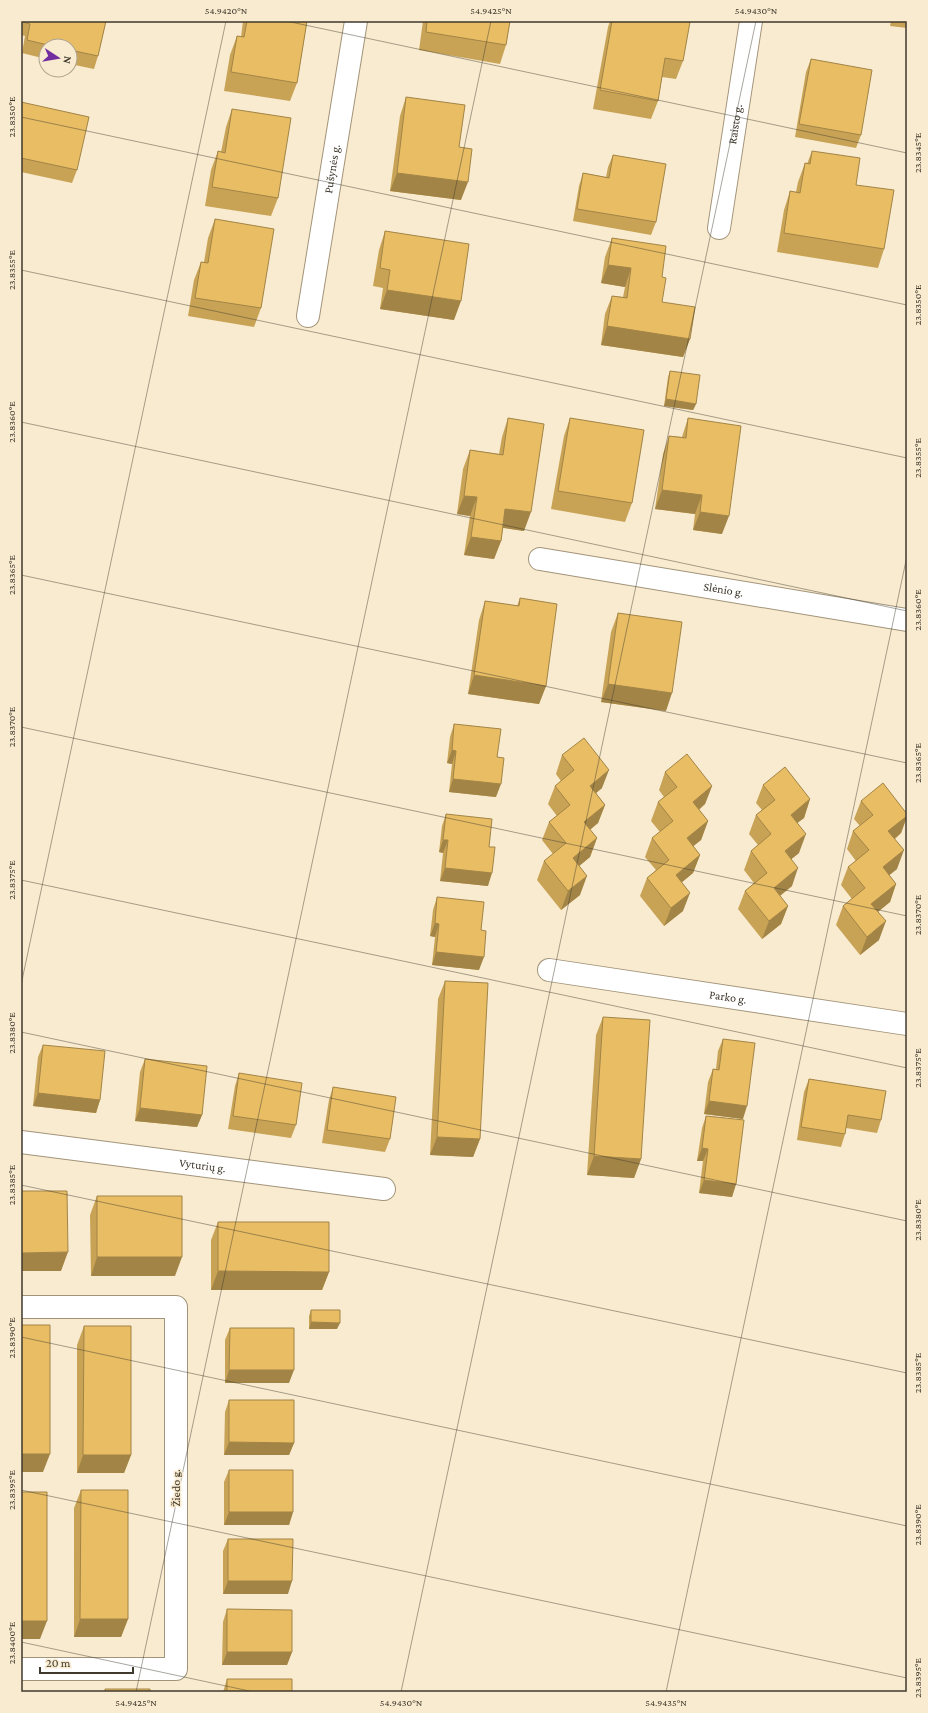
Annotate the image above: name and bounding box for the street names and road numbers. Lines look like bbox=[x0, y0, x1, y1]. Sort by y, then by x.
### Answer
street label: Raisto g. bbox=[725, 103, 745, 145]
street label: Pušynės g. bbox=[321, 143, 343, 195]
street label: Slėnio g. bbox=[702, 579, 745, 600]
street label: Parko g. bbox=[708, 987, 748, 1007]
street label: Vyturių g. bbox=[178, 1156, 227, 1175]
street label: Žiedo g. bbox=[169, 1469, 183, 1507]

